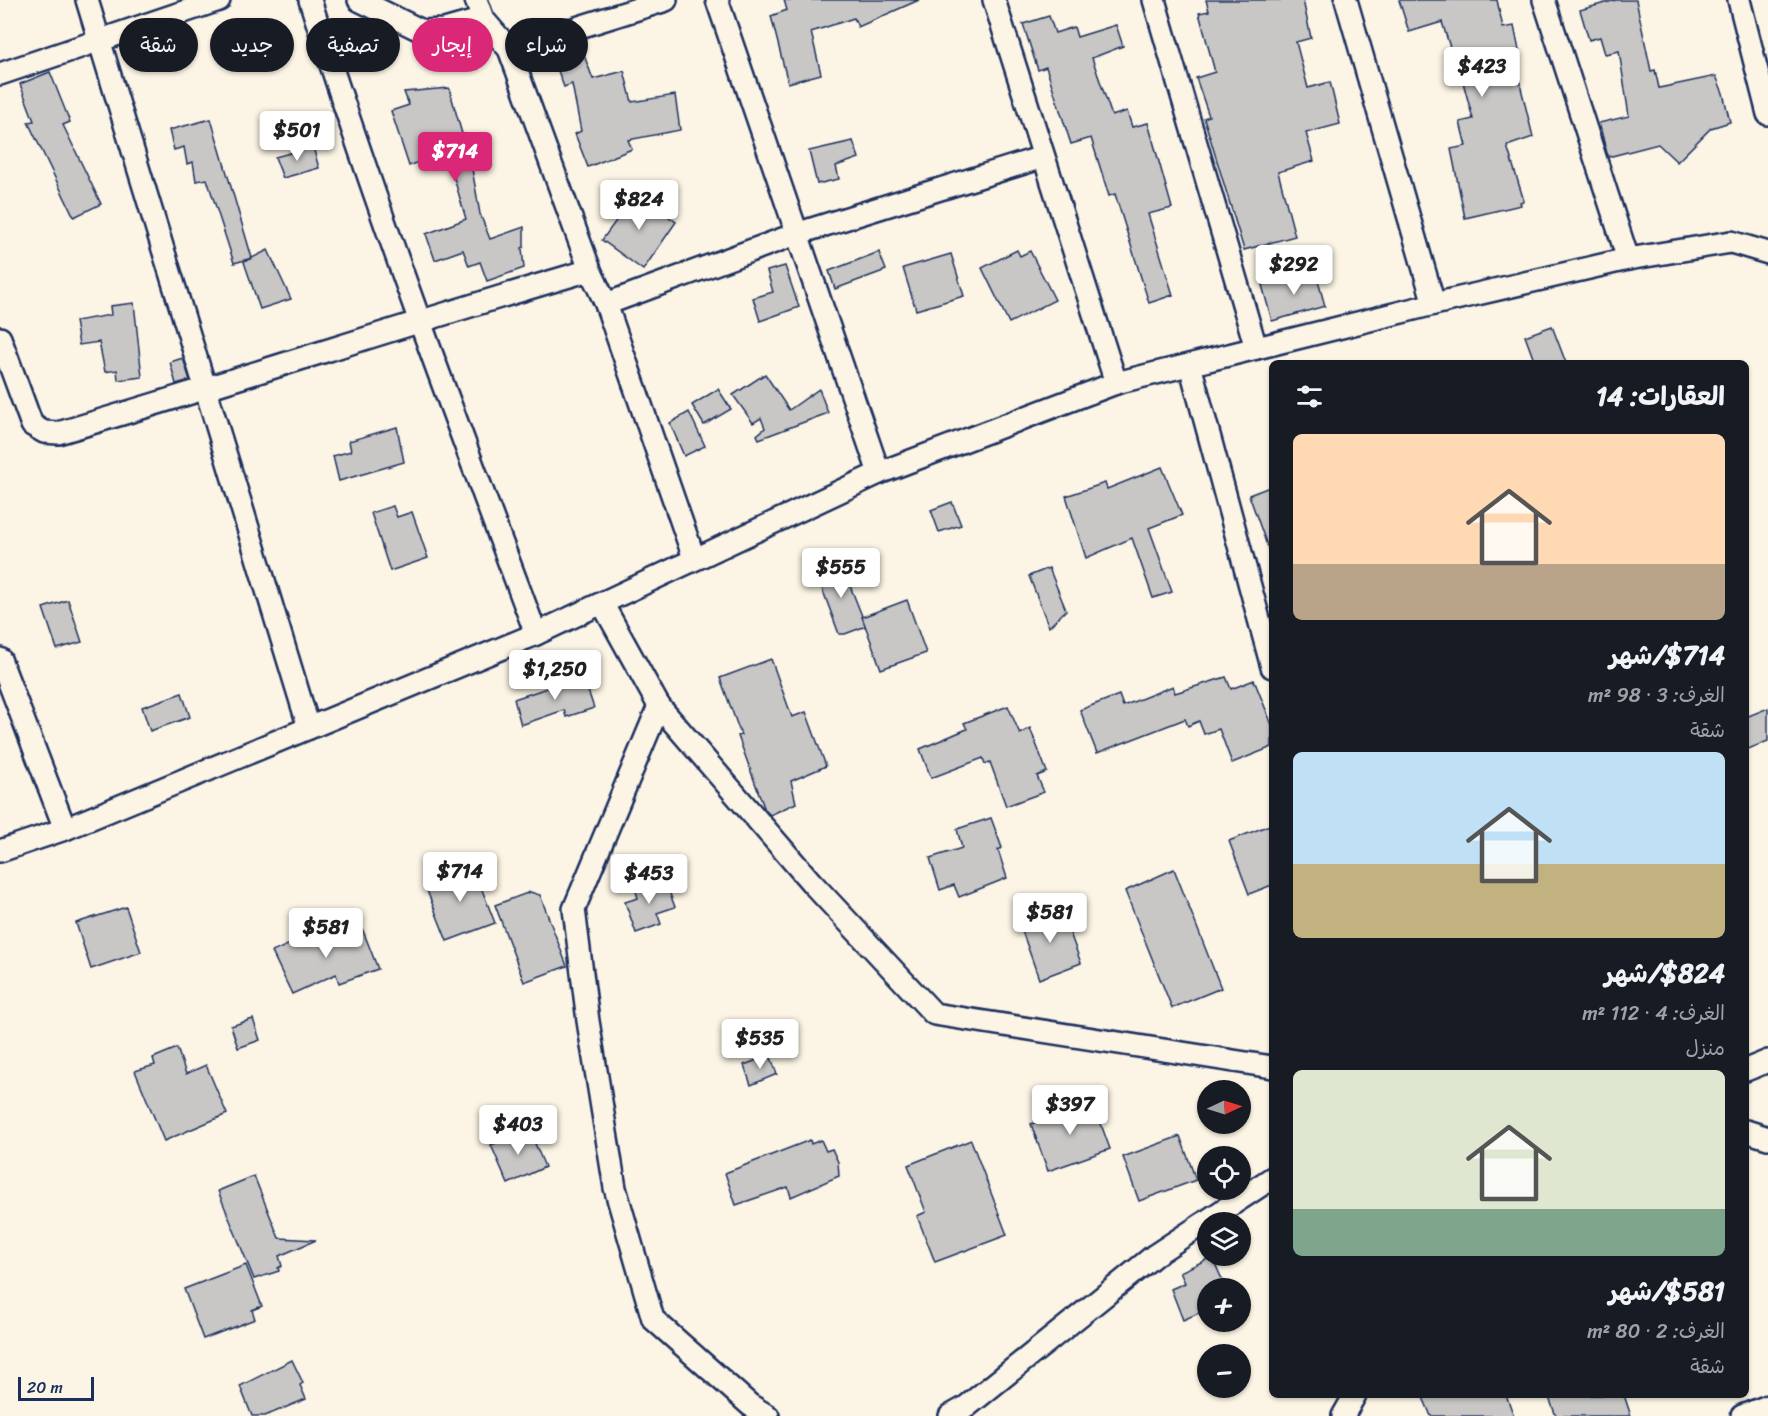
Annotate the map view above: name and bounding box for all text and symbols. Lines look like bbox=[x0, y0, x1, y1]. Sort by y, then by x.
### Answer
chip: شقة bbox=[119, 18, 198, 72]
chip: جديد bbox=[210, 18, 294, 72]
chip: تصفية bbox=[306, 18, 400, 72]
chip: إيجار bbox=[412, 18, 493, 72]
chip: شراء bbox=[505, 18, 588, 72]
pin: $423 bbox=[1446, 47, 1518, 98]
text: $423 bbox=[1458, 49, 1506, 84]
pin: $501 bbox=[261, 111, 333, 162]
text: $501 bbox=[274, 113, 320, 148]
pin: $714 bbox=[419, 132, 491, 183]
text: $714 bbox=[432, 134, 478, 169]
pin: $824 bbox=[603, 180, 675, 231]
text: $824 bbox=[614, 182, 664, 217]
pin: $292 bbox=[1258, 245, 1330, 296]
text: $292 bbox=[1270, 247, 1318, 282]
text: العقارات: 14 bbox=[1596, 373, 1725, 419]
icon: filters bbox=[1293, 380, 1326, 413]
icon: home bbox=[1455, 473, 1563, 581]
pin: $555 bbox=[805, 548, 877, 599]
text: $555 bbox=[816, 550, 866, 585]
text: $714/شهر bbox=[1609, 632, 1725, 678]
pin: $1,250 bbox=[506, 650, 604, 701]
text: $1,250 bbox=[523, 652, 587, 687]
text: الغرف: 3 · 98 m² bbox=[1588, 678, 1725, 713]
text: شقة bbox=[1690, 713, 1725, 748]
icon: home bbox=[1455, 791, 1563, 899]
pin: $714 bbox=[424, 852, 496, 903]
text: $714 bbox=[437, 854, 483, 889]
pin: $453 bbox=[613, 854, 685, 905]
text: $453 bbox=[624, 856, 674, 891]
pin: $581 bbox=[1014, 893, 1086, 944]
text: $581 bbox=[1027, 895, 1073, 930]
pin: $581 bbox=[290, 908, 362, 959]
text: $581 bbox=[303, 910, 349, 945]
text: $824/شهر bbox=[1604, 950, 1725, 996]
text: الغرف: 4 · 112 m² bbox=[1582, 996, 1725, 1031]
pin: $535 bbox=[724, 1019, 796, 1070]
text: $535 bbox=[736, 1021, 784, 1056]
text: منزل bbox=[1686, 1031, 1725, 1066]
north arrow bbox=[1197, 1080, 1251, 1134]
map controls bbox=[1197, 1080, 1251, 1398]
pin: $397 bbox=[1034, 1085, 1106, 1136]
text: $397 bbox=[1046, 1087, 1094, 1122]
pin: $403 bbox=[482, 1105, 554, 1156]
text: $403 bbox=[493, 1107, 543, 1142]
icon: home bbox=[1455, 1109, 1563, 1217]
button: locate bbox=[1197, 1146, 1251, 1200]
button: layers bbox=[1197, 1212, 1251, 1266]
text: $581/شهر bbox=[1609, 1268, 1725, 1314]
button: + bbox=[1197, 1278, 1251, 1332]
text: الغرف: 2 · 80 m² bbox=[1587, 1314, 1725, 1349]
button: − bbox=[1197, 1344, 1251, 1398]
text: شقة bbox=[1690, 1349, 1725, 1384]
text: 20 m bbox=[27, 1373, 63, 1402]
scale bar bbox=[18, 1374, 94, 1402]

